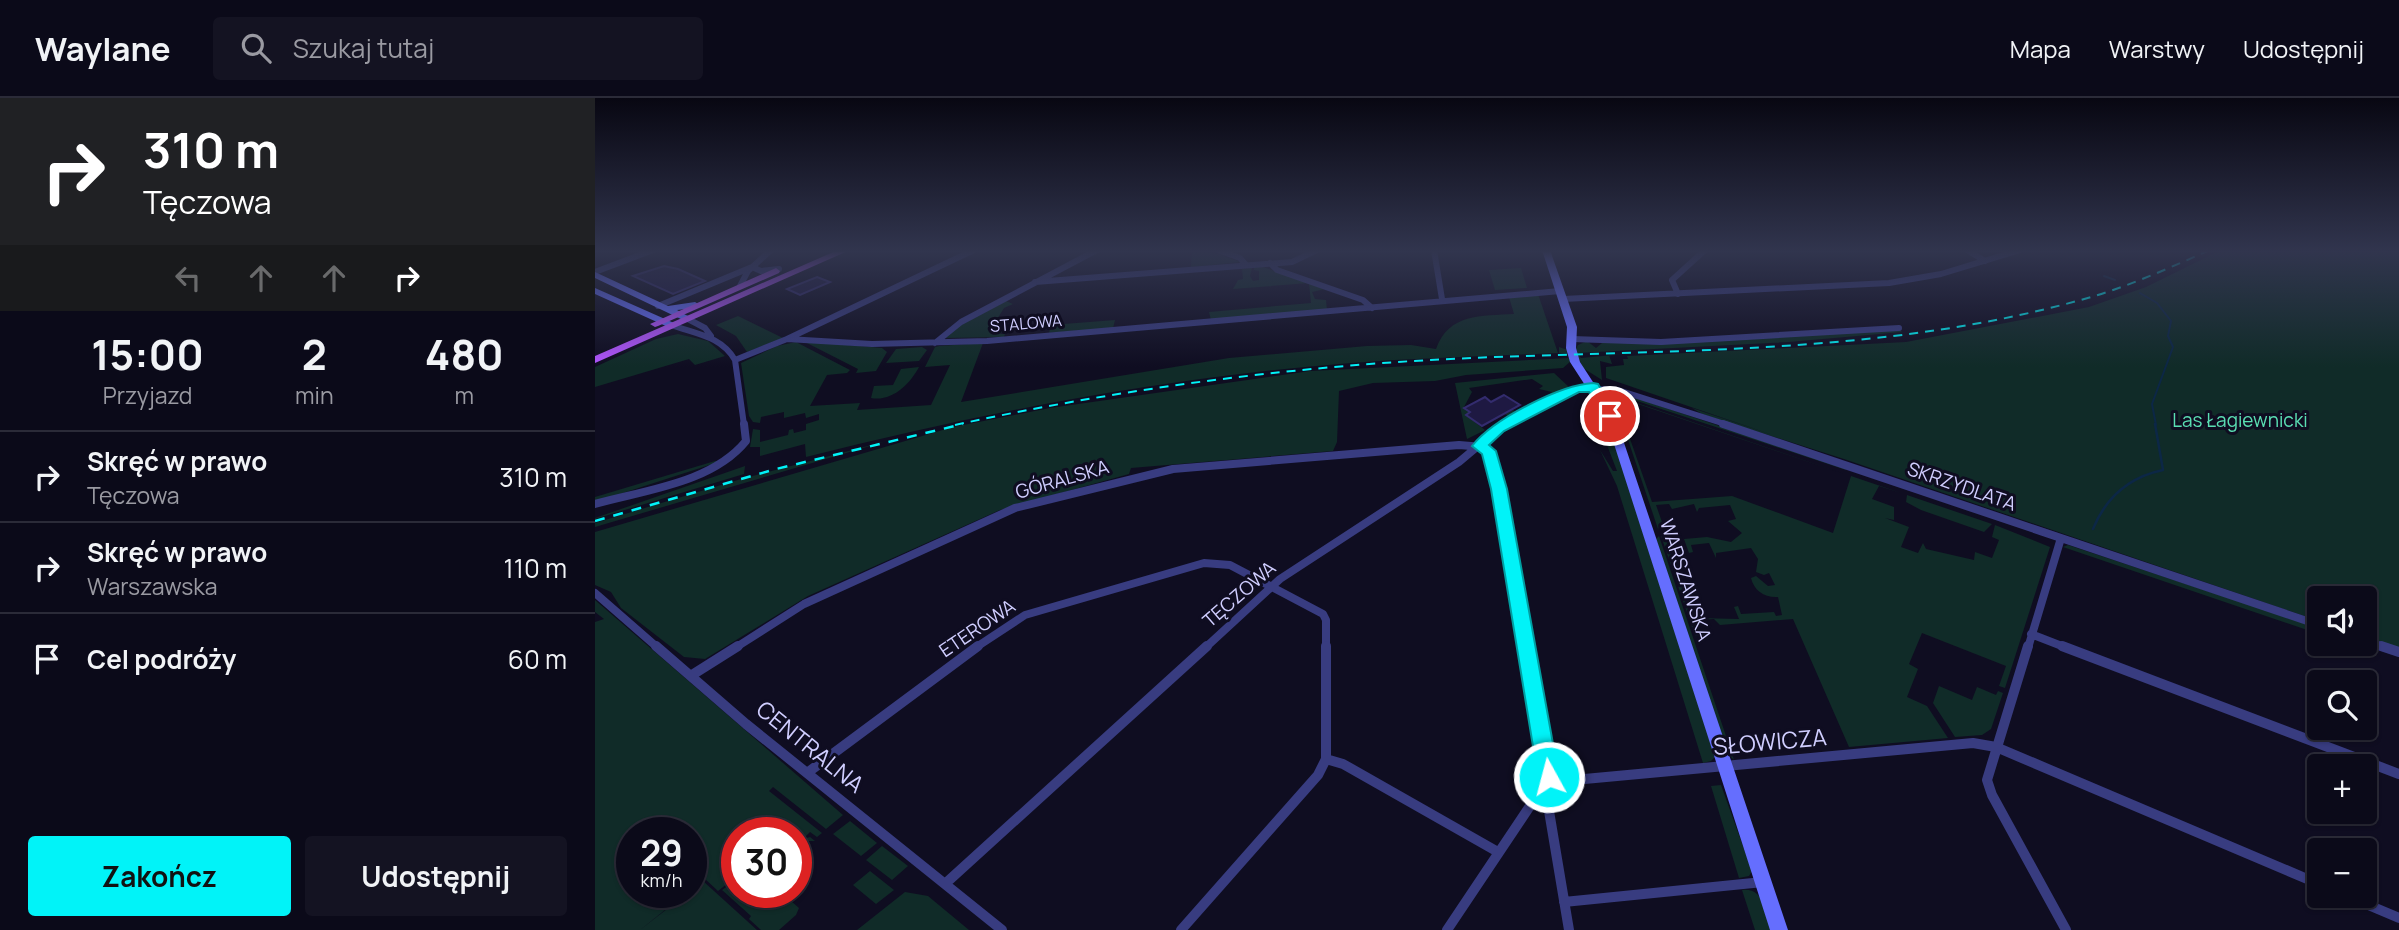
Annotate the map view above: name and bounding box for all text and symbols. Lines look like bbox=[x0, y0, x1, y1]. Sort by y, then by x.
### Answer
search box bbox=[213, 17, 703, 80]
text: Waylane bbox=[35, 26, 171, 71]
icon: search bbox=[237, 29, 275, 67]
text: Szukaj tutaj bbox=[293, 30, 434, 66]
text: Mapa bbox=[2010, 32, 2071, 65]
text: Warstwy bbox=[2109, 32, 2205, 65]
text: Udostępnij bbox=[2243, 32, 2364, 65]
text: 310 m bbox=[143, 116, 279, 183]
icon: right bbox=[28, 126, 119, 217]
text: Tęczowa bbox=[143, 180, 272, 224]
icon: left bbox=[169, 259, 207, 297]
icon: ahead bbox=[242, 259, 280, 297]
icon: ahead bbox=[315, 259, 353, 297]
icon: right bbox=[388, 259, 426, 297]
street label: STALOWA bbox=[989, 309, 1063, 337]
text: 15:00 bbox=[91, 325, 204, 383]
text: 2 bbox=[302, 325, 327, 383]
text: 480 bbox=[425, 325, 504, 383]
text: Przyjazd bbox=[103, 379, 192, 411]
text: min bbox=[295, 379, 334, 411]
text: m bbox=[455, 379, 474, 411]
pin bbox=[1580, 386, 1640, 446]
icon: arrive bbox=[1591, 397, 1629, 435]
park label: Las Łagiewnicki bbox=[2172, 407, 2308, 433]
text: Skręć w prawo bbox=[87, 443, 267, 479]
street label: GÓRALSKA bbox=[1012, 453, 1112, 505]
street label: SKRZYDLATA bbox=[1904, 455, 2020, 517]
icon: right bbox=[28, 458, 66, 496]
text: 310 m bbox=[499, 459, 567, 495]
text: Tęczowa bbox=[87, 479, 179, 511]
street label: WARSZAWSKA bbox=[1654, 516, 1718, 644]
text: Skręć w prawo bbox=[87, 534, 267, 570]
icon: right bbox=[28, 549, 66, 587]
text: 110 m bbox=[504, 550, 567, 586]
street label: TĘCZOWA bbox=[1197, 555, 1281, 633]
text: Warszawska bbox=[87, 570, 217, 602]
map controls bbox=[2307, 586, 2377, 908]
button: sound bbox=[2307, 586, 2377, 656]
street label: ETEROWA bbox=[934, 593, 1020, 663]
icon: arrive bbox=[28, 640, 66, 678]
text: Cel podróży bbox=[87, 641, 236, 677]
text: 60 m bbox=[508, 641, 567, 677]
button: search bbox=[2307, 670, 2377, 740]
street label: CENTRALNA bbox=[750, 693, 872, 800]
street label: SŁOWICZA bbox=[1712, 720, 1828, 762]
position arrow bbox=[1512, 740, 1586, 814]
button: + bbox=[2307, 754, 2377, 824]
speed limit sign: 30 bbox=[721, 817, 812, 908]
text: 29 bbox=[640, 829, 683, 877]
button: Zakończ bbox=[28, 836, 291, 916]
button: Udostępnij bbox=[305, 836, 567, 916]
button: − bbox=[2307, 838, 2377, 908]
text: km/h bbox=[641, 868, 682, 892]

